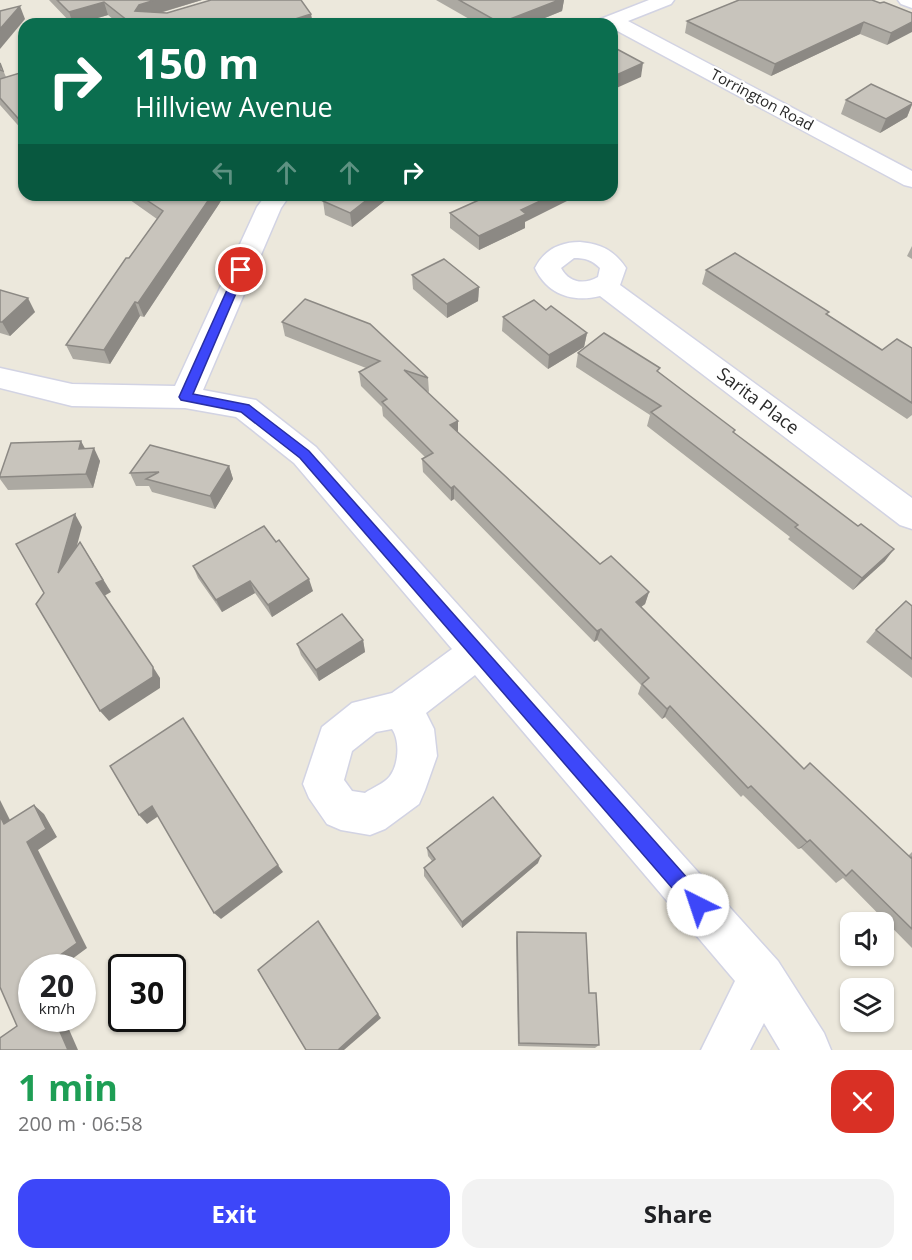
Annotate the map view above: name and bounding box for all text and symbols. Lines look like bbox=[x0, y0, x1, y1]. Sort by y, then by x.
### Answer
text: 150 m bbox=[135, 34, 259, 91]
icon: right bbox=[36, 42, 114, 120]
street label: Torrington Road bbox=[707, 64, 817, 135]
text: Hillview Avenue bbox=[135, 88, 333, 125]
icon: left bbox=[207, 156, 240, 189]
icon: ahead bbox=[270, 156, 303, 189]
icon: ahead bbox=[333, 156, 366, 189]
icon: right bbox=[396, 156, 429, 189]
pin bbox=[215, 244, 266, 295]
icon: arrive bbox=[224, 253, 257, 286]
street label: Sarita Place bbox=[713, 361, 805, 439]
position arrow bbox=[666, 873, 730, 937]
map controls bbox=[840, 912, 894, 1032]
button: sound bbox=[840, 912, 894, 966]
speed limit sign: 30 bbox=[108, 954, 186, 1032]
text: 20 bbox=[40, 965, 74, 1006]
button: layers bbox=[840, 978, 894, 1032]
text: km/h bbox=[39, 998, 75, 1018]
text: 1 min bbox=[18, 1063, 118, 1112]
button: close bbox=[831, 1070, 894, 1133]
text: 200 m · 06:58 bbox=[18, 1110, 143, 1137]
button: Exit bbox=[18, 1179, 450, 1248]
button: Share bbox=[462, 1179, 894, 1248]

